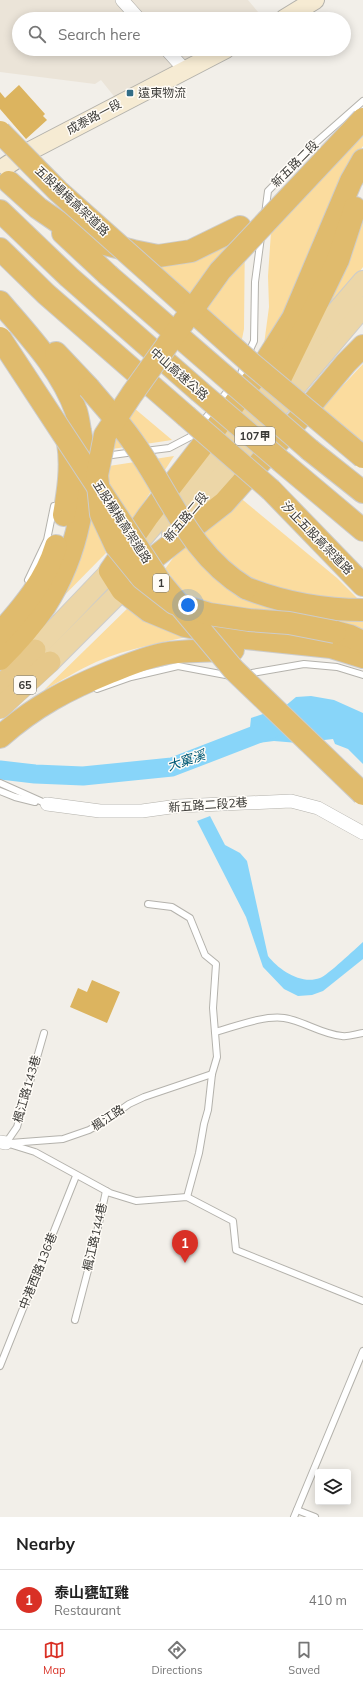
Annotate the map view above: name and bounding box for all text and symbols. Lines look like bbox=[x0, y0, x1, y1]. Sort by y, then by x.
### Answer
search box bbox=[12, 12, 351, 56]
icon: search bbox=[26, 23, 48, 45]
text: Search here bbox=[58, 25, 140, 44]
place label: 遠東物流 bbox=[138, 85, 186, 100]
marker: 遠東物流 bbox=[125, 88, 135, 98]
street label: 成泰路一段 bbox=[64, 96, 124, 137]
street label: 新五路二段 bbox=[268, 137, 321, 190]
street label: 五股楊梅高架道路 bbox=[32, 162, 113, 239]
street label: 中山高速公路 bbox=[147, 344, 211, 403]
road number: 107甲 bbox=[235, 427, 275, 445]
street label: 五股楊梅高架道路 bbox=[90, 477, 155, 566]
street label: 新五路二段 bbox=[161, 489, 211, 544]
street label: 汐止五股高架道路 bbox=[279, 498, 356, 577]
road number: 1 bbox=[153, 574, 169, 592]
your location bbox=[178, 595, 198, 615]
road number: 65 bbox=[14, 676, 36, 694]
water label: 大窠溪 bbox=[165, 746, 209, 774]
street label: 新五路二段2巷 bbox=[168, 794, 248, 815]
street label: 楓江路143巷 bbox=[10, 1053, 43, 1124]
street label: 楓江路 bbox=[89, 1101, 127, 1134]
street label: 楓江路144巷 bbox=[79, 1201, 110, 1272]
street label: 中港西路136巷 bbox=[15, 1230, 60, 1311]
pin: 1 bbox=[172, 1230, 198, 1263]
map controls bbox=[315, 1469, 351, 1505]
button: layers bbox=[315, 1469, 351, 1505]
text: Nearby bbox=[16, 1533, 75, 1554]
text: 泰山甕缸雞 bbox=[54, 1583, 129, 1602]
text: 1 bbox=[25, 1592, 33, 1608]
text: 410 m bbox=[309, 1592, 347, 1608]
text: Restaurant bbox=[54, 1602, 121, 1618]
tab: Map bbox=[43, 1639, 66, 1677]
tab: Directions bbox=[152, 1639, 202, 1677]
tab: Saved bbox=[288, 1639, 320, 1677]

